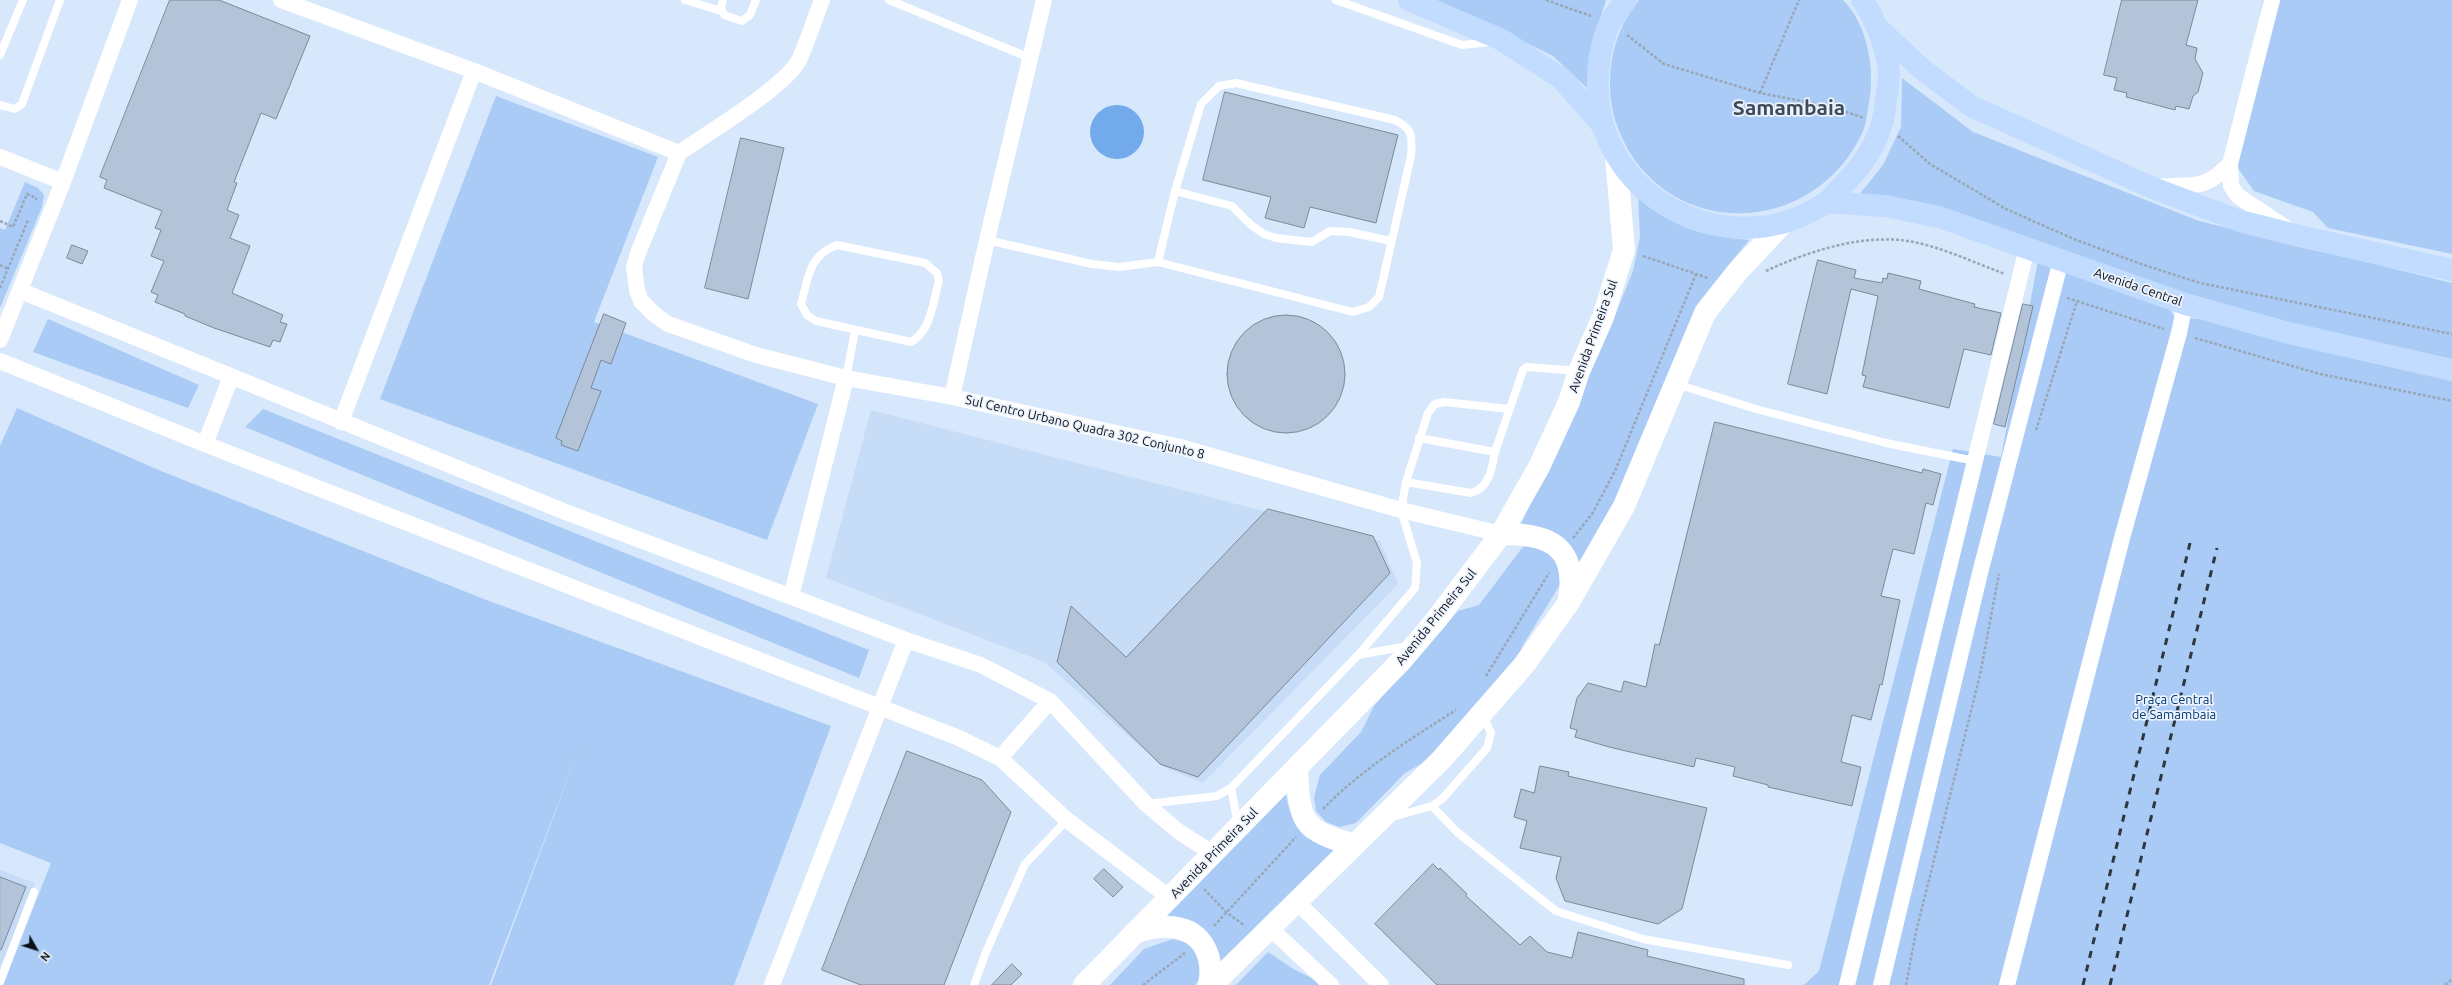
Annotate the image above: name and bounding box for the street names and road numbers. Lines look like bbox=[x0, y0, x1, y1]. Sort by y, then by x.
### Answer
street label: Avenida Central bbox=[2092, 265, 2184, 309]
street label: Avenida Primeira Sul bbox=[1565, 277, 1621, 395]
street label: Sul Centro Urbano Quadra 302 Conjunto 8 bbox=[964, 392, 1206, 462]
street label: Avenida Primeira Sul bbox=[1392, 566, 1480, 668]
street label: Avenida Primeira Sul bbox=[1167, 805, 1261, 901]

